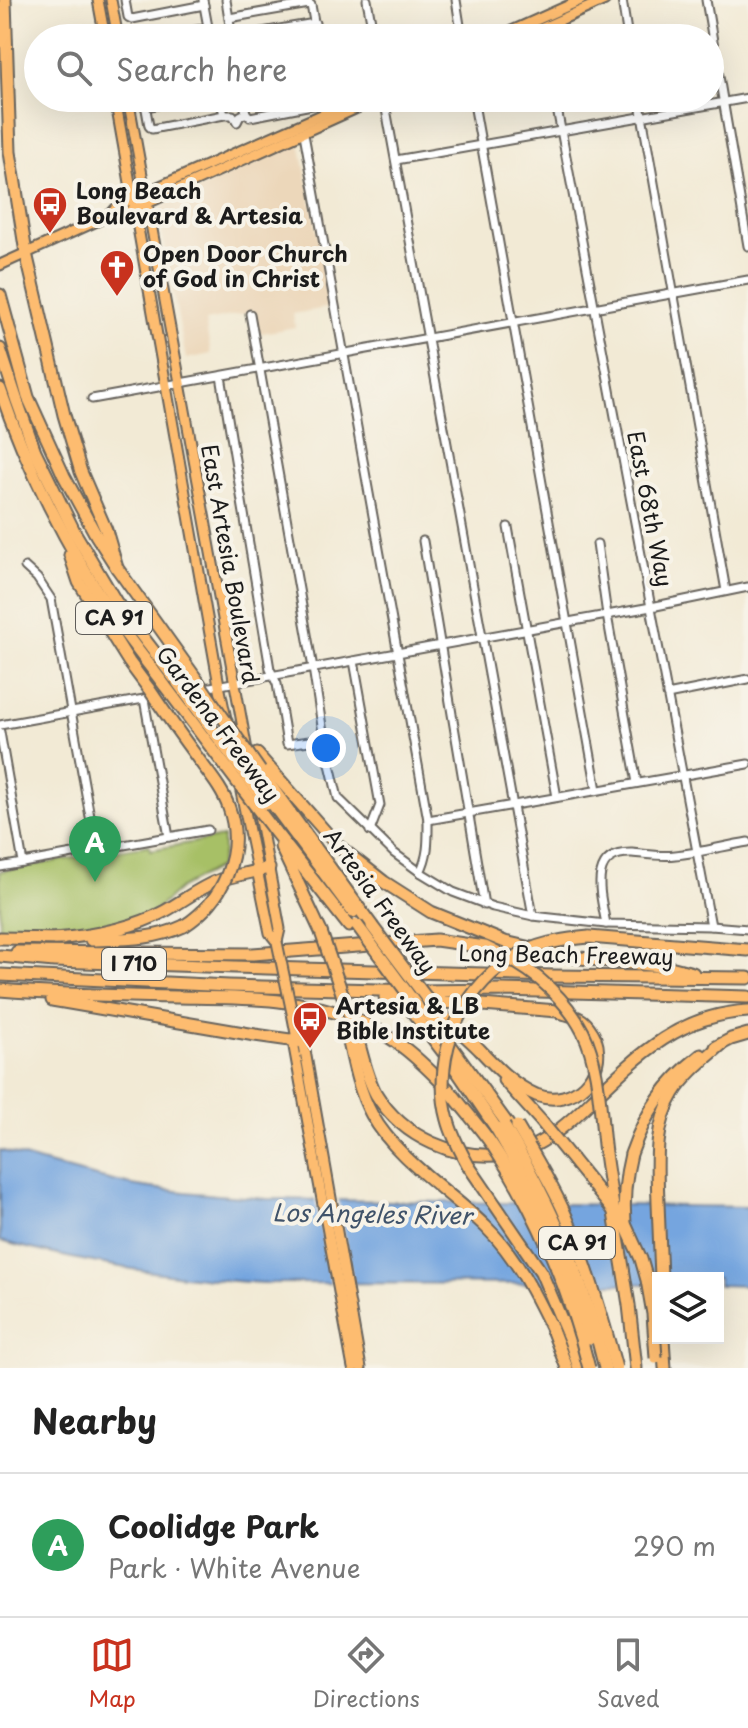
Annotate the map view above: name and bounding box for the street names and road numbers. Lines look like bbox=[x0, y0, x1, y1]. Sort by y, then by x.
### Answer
street label: East 68th Way bbox=[620, 428, 683, 590]
street label: East Artesia Boulevard bbox=[194, 441, 269, 686]
road number: CA 91 bbox=[76, 602, 152, 634]
street label: Gardena Freeway bbox=[150, 638, 289, 808]
street label: Artesia Freeway bbox=[317, 821, 445, 980]
street label: Long Beach Freeway bbox=[458, 935, 674, 972]
road number: I 710 bbox=[102, 948, 166, 980]
road number: CA 91 bbox=[539, 1227, 615, 1259]

